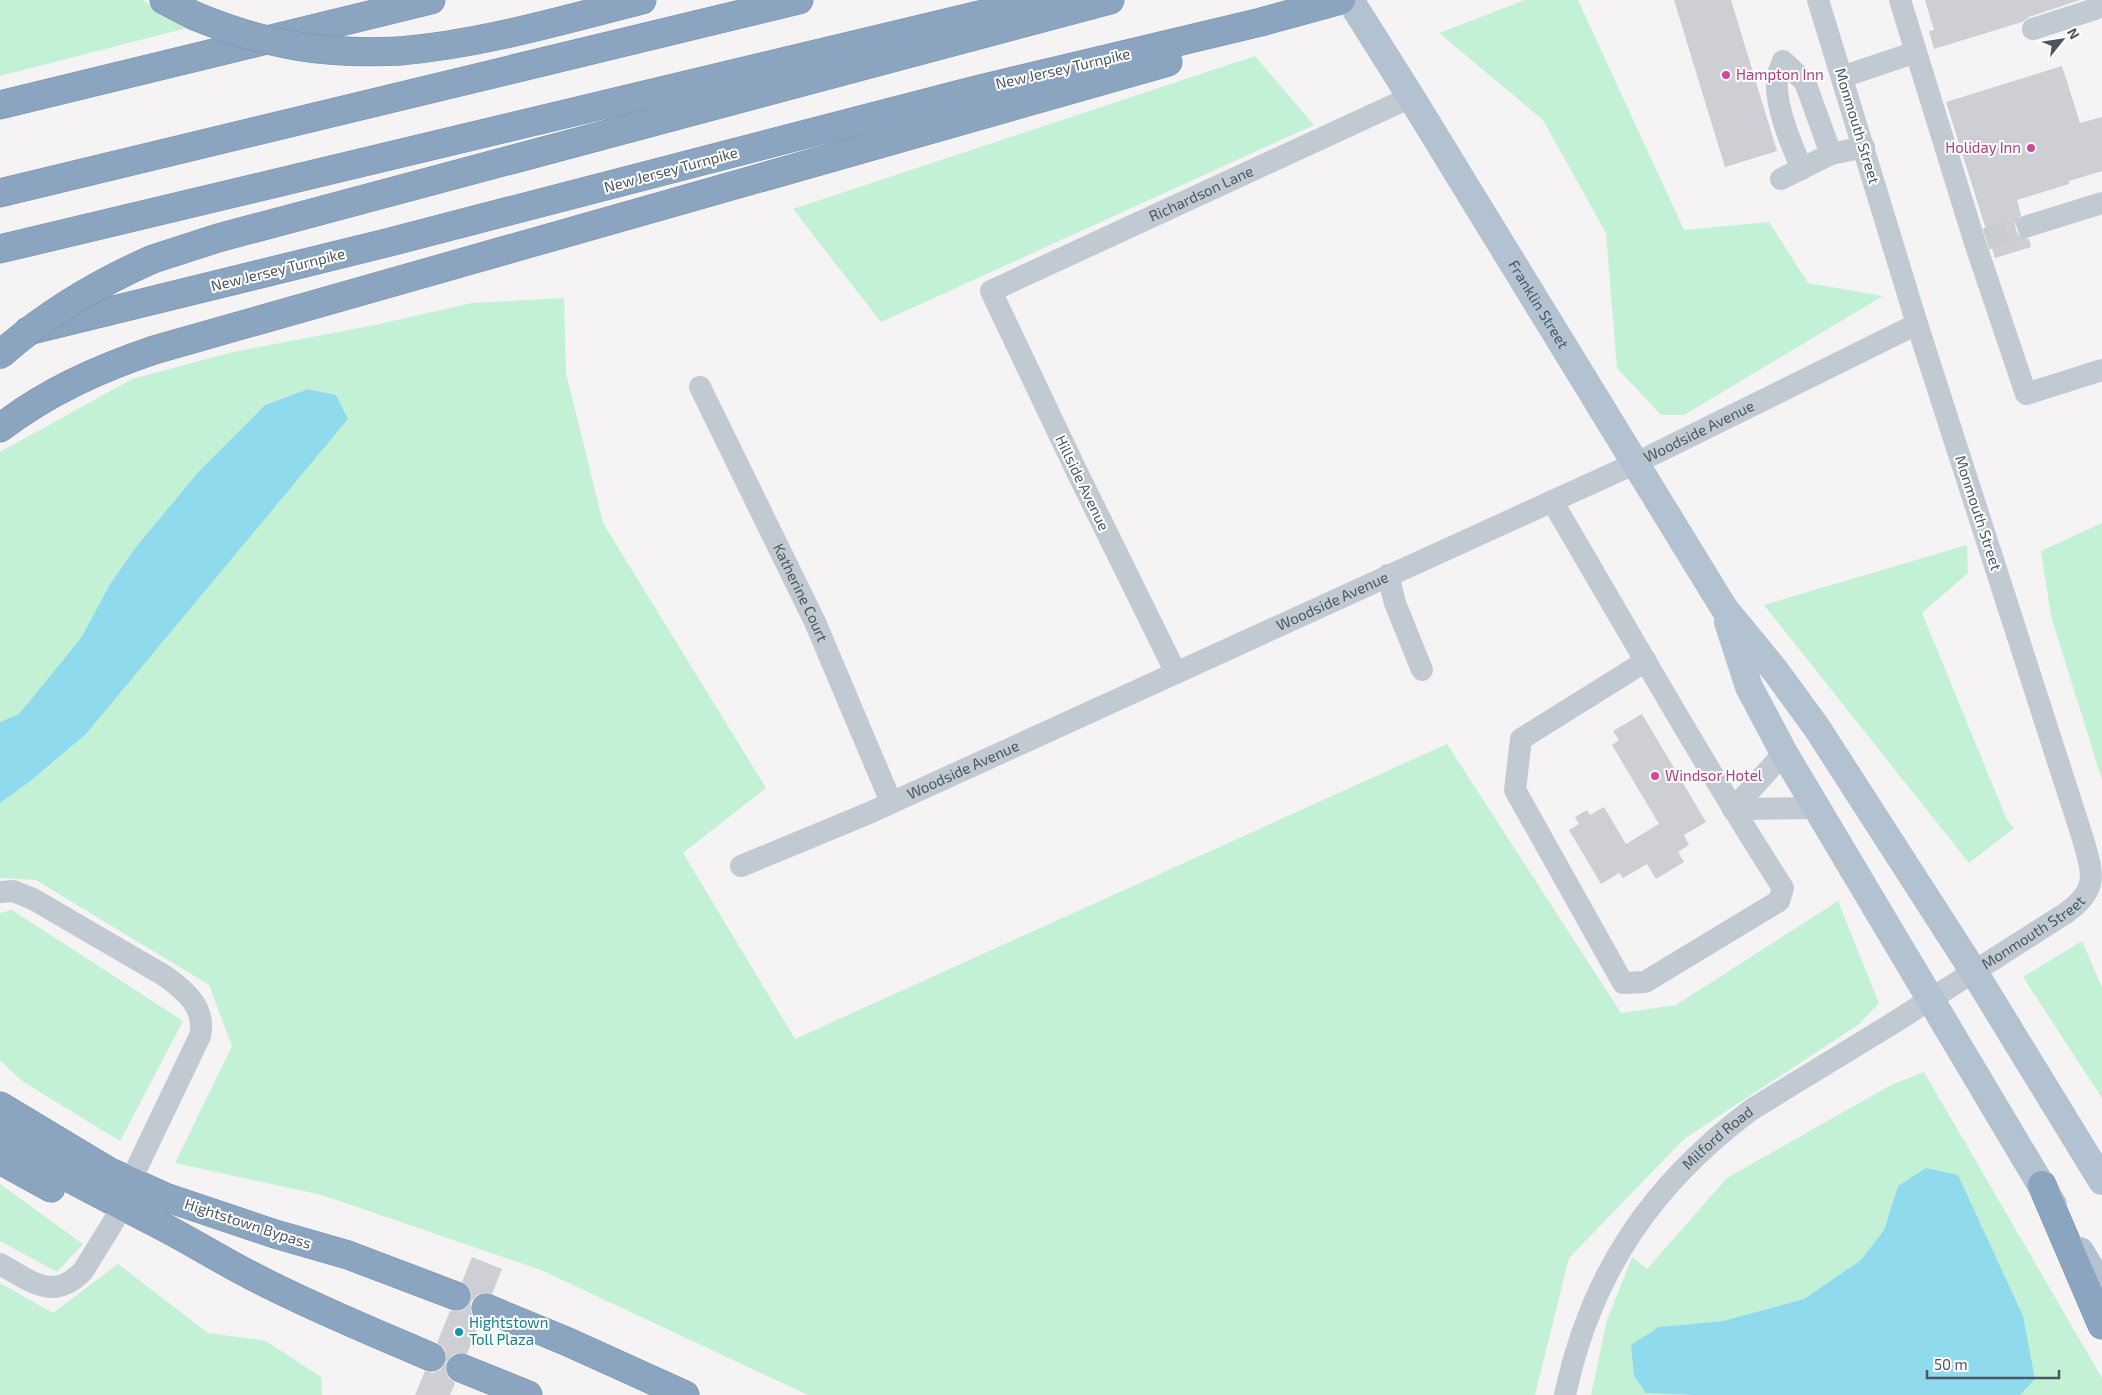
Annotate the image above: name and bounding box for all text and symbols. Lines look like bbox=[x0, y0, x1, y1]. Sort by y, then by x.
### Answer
north arrow bbox=[2037, 15, 2087, 65]
text: N bbox=[2064, 25, 2084, 42]
street label: New Jersey Turnpike bbox=[994, 44, 1132, 92]
place label: Hampton Inn bbox=[1736, 65, 1824, 83]
street label: Monmouth Street bbox=[1832, 66, 1884, 186]
marker: Hampton Inn bbox=[1720, 69, 1732, 81]
place label: Holiday Inn bbox=[1945, 138, 2021, 156]
marker: Holiday Inn bbox=[2025, 142, 2037, 154]
street label: New Jersey Turnpike bbox=[602, 143, 740, 196]
street label: Richardson Lane bbox=[1146, 161, 1256, 225]
street label: New Jersey Turnpike bbox=[209, 244, 347, 294]
street label: Franklin Street bbox=[1505, 257, 1573, 352]
street label: Woodside Avenue bbox=[1640, 396, 1757, 466]
street label: Hillside Avenue bbox=[1052, 432, 1114, 533]
street label: Monmouth Street bbox=[1952, 453, 2006, 573]
street label: Katherine Court bbox=[770, 540, 832, 645]
street label: Woodside Avenue bbox=[1273, 567, 1391, 634]
street label: Woodside Avenue bbox=[904, 736, 1021, 802]
place label: Windsor Hotel bbox=[1665, 766, 1763, 784]
marker: Windsor Hotel bbox=[1649, 770, 1661, 782]
street label: Monmouth Street bbox=[1978, 891, 2089, 972]
street label: Milford Road bbox=[1678, 1102, 1756, 1173]
street label: Hightstown Bypass bbox=[183, 1194, 314, 1252]
place label: Hightstown Toll Plaza bbox=[469, 1313, 548, 1348]
marker: Hightstown Toll Plaza bbox=[453, 1326, 465, 1338]
scale bar bbox=[1927, 1348, 2060, 1380]
text: 50 m bbox=[1934, 1355, 1968, 1373]

